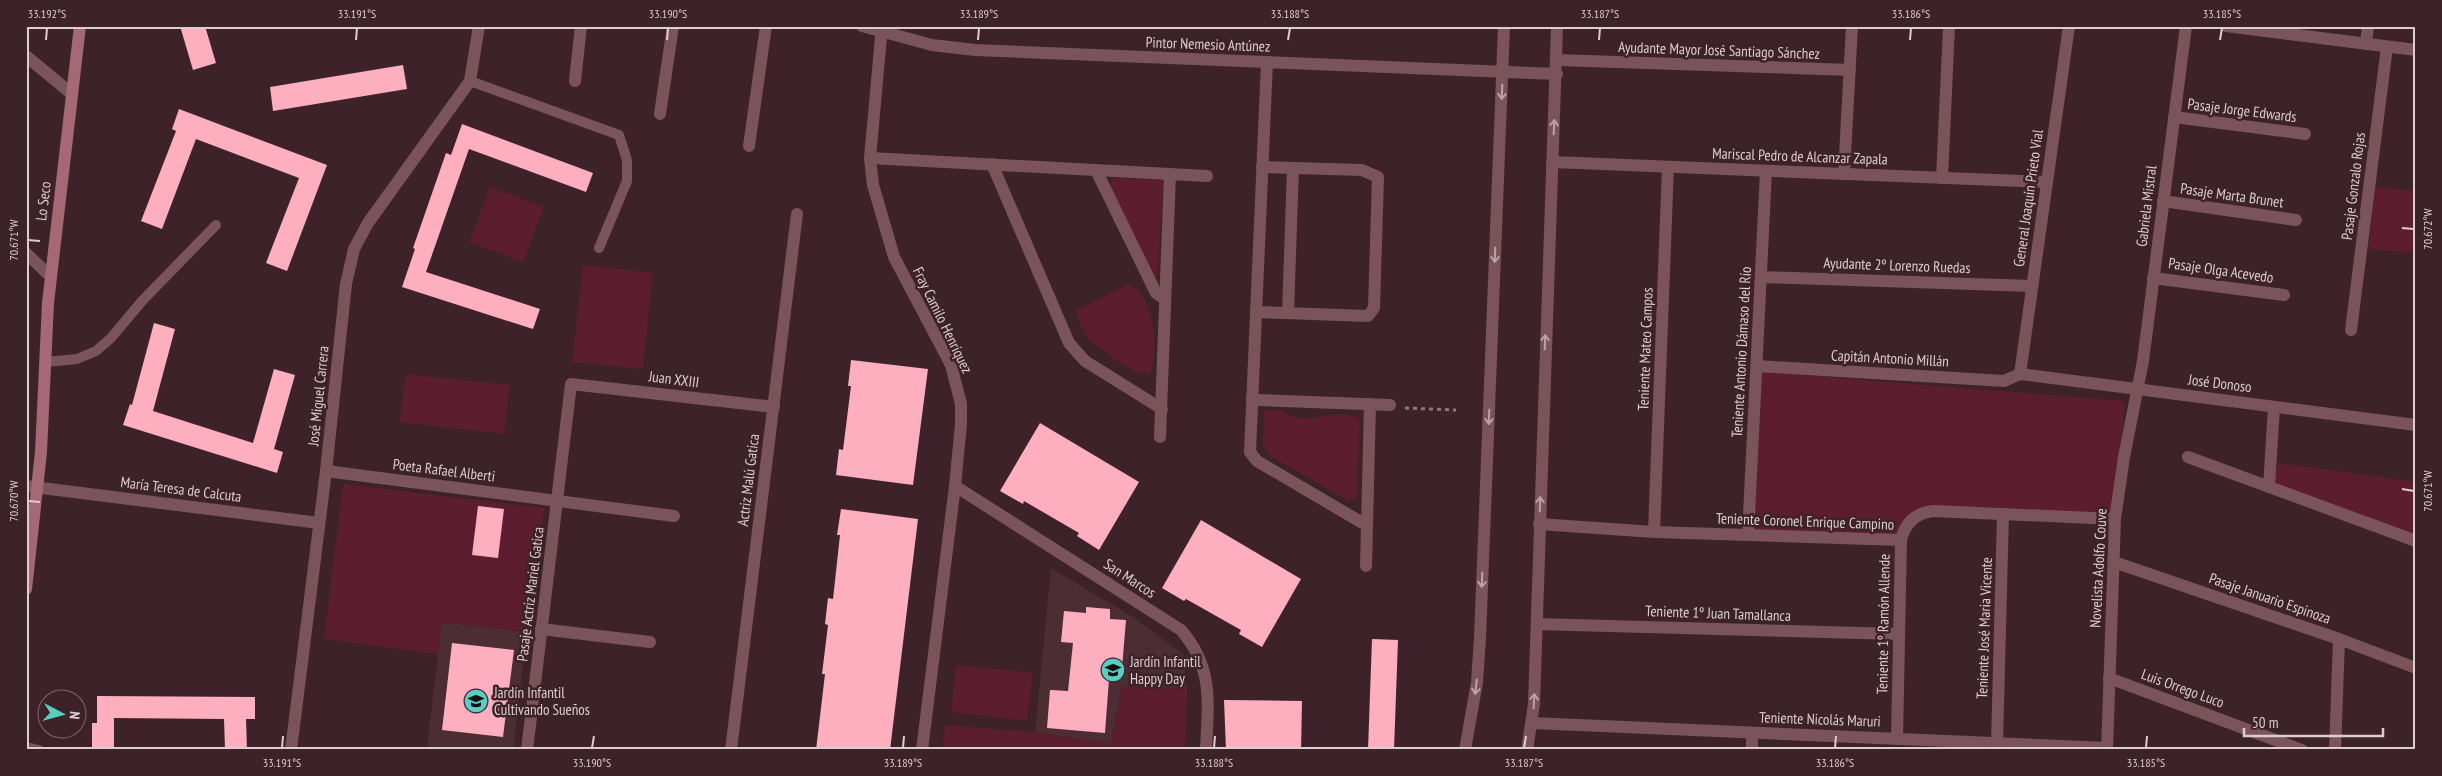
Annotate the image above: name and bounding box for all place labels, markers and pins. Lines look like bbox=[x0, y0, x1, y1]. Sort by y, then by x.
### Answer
place label: Jardín Infantil Happy Day bbox=[1129, 652, 1201, 688]
school or university icon: Jardín Infantil Happy Day bbox=[1100, 657, 1126, 683]
place label: Jardín Infantil Cultivando Sueños bbox=[493, 683, 590, 719]
school or university icon: Jardín Infantil Cultivando Sueños bbox=[463, 688, 489, 714]

